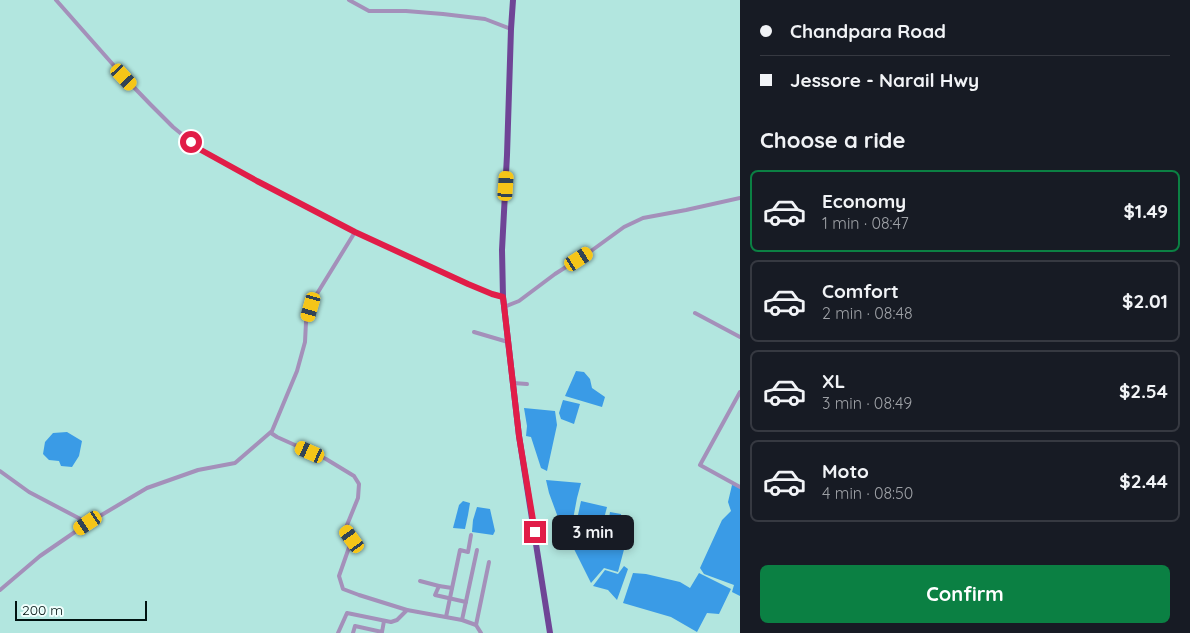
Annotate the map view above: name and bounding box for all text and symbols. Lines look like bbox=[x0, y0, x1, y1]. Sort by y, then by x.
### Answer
text: Chandpara Road bbox=[790, 19, 946, 43]
car bbox=[108, 61, 139, 93]
text: Jessore - Narail Hwy bbox=[790, 68, 979, 92]
text: Choose a ride bbox=[760, 126, 905, 154]
route start bbox=[180, 131, 202, 153]
car bbox=[497, 171, 514, 201]
icon: car bbox=[762, 189, 807, 234]
text: Economy bbox=[822, 189, 906, 213]
text: $1.49 bbox=[1124, 199, 1168, 223]
text: 1 min · 08:47 bbox=[822, 213, 909, 233]
car bbox=[562, 245, 595, 273]
icon: car bbox=[762, 279, 807, 324]
text: Comfort bbox=[822, 279, 899, 303]
text: $2.01 bbox=[1122, 289, 1168, 313]
car bbox=[299, 291, 322, 323]
text: 2 min · 08:48 bbox=[822, 303, 913, 323]
icon: car bbox=[762, 369, 807, 414]
text: XL bbox=[822, 369, 845, 393]
text: $2.54 bbox=[1119, 379, 1168, 403]
text: 3 min · 08:49 bbox=[822, 393, 912, 413]
car bbox=[293, 439, 326, 465]
icon: car bbox=[762, 459, 807, 504]
text: Moto bbox=[822, 459, 869, 483]
text: $2.44 bbox=[1119, 469, 1168, 493]
text: 4 min · 08:50 bbox=[822, 483, 913, 503]
car bbox=[71, 508, 104, 538]
callout: 3 min bbox=[552, 514, 635, 550]
route end bbox=[524, 521, 546, 543]
car bbox=[337, 522, 366, 556]
text: 3 min bbox=[572, 522, 614, 542]
button: Confirm bbox=[760, 565, 1170, 623]
scale bar bbox=[15, 598, 148, 621]
text: 200 m bbox=[22, 601, 63, 619]

